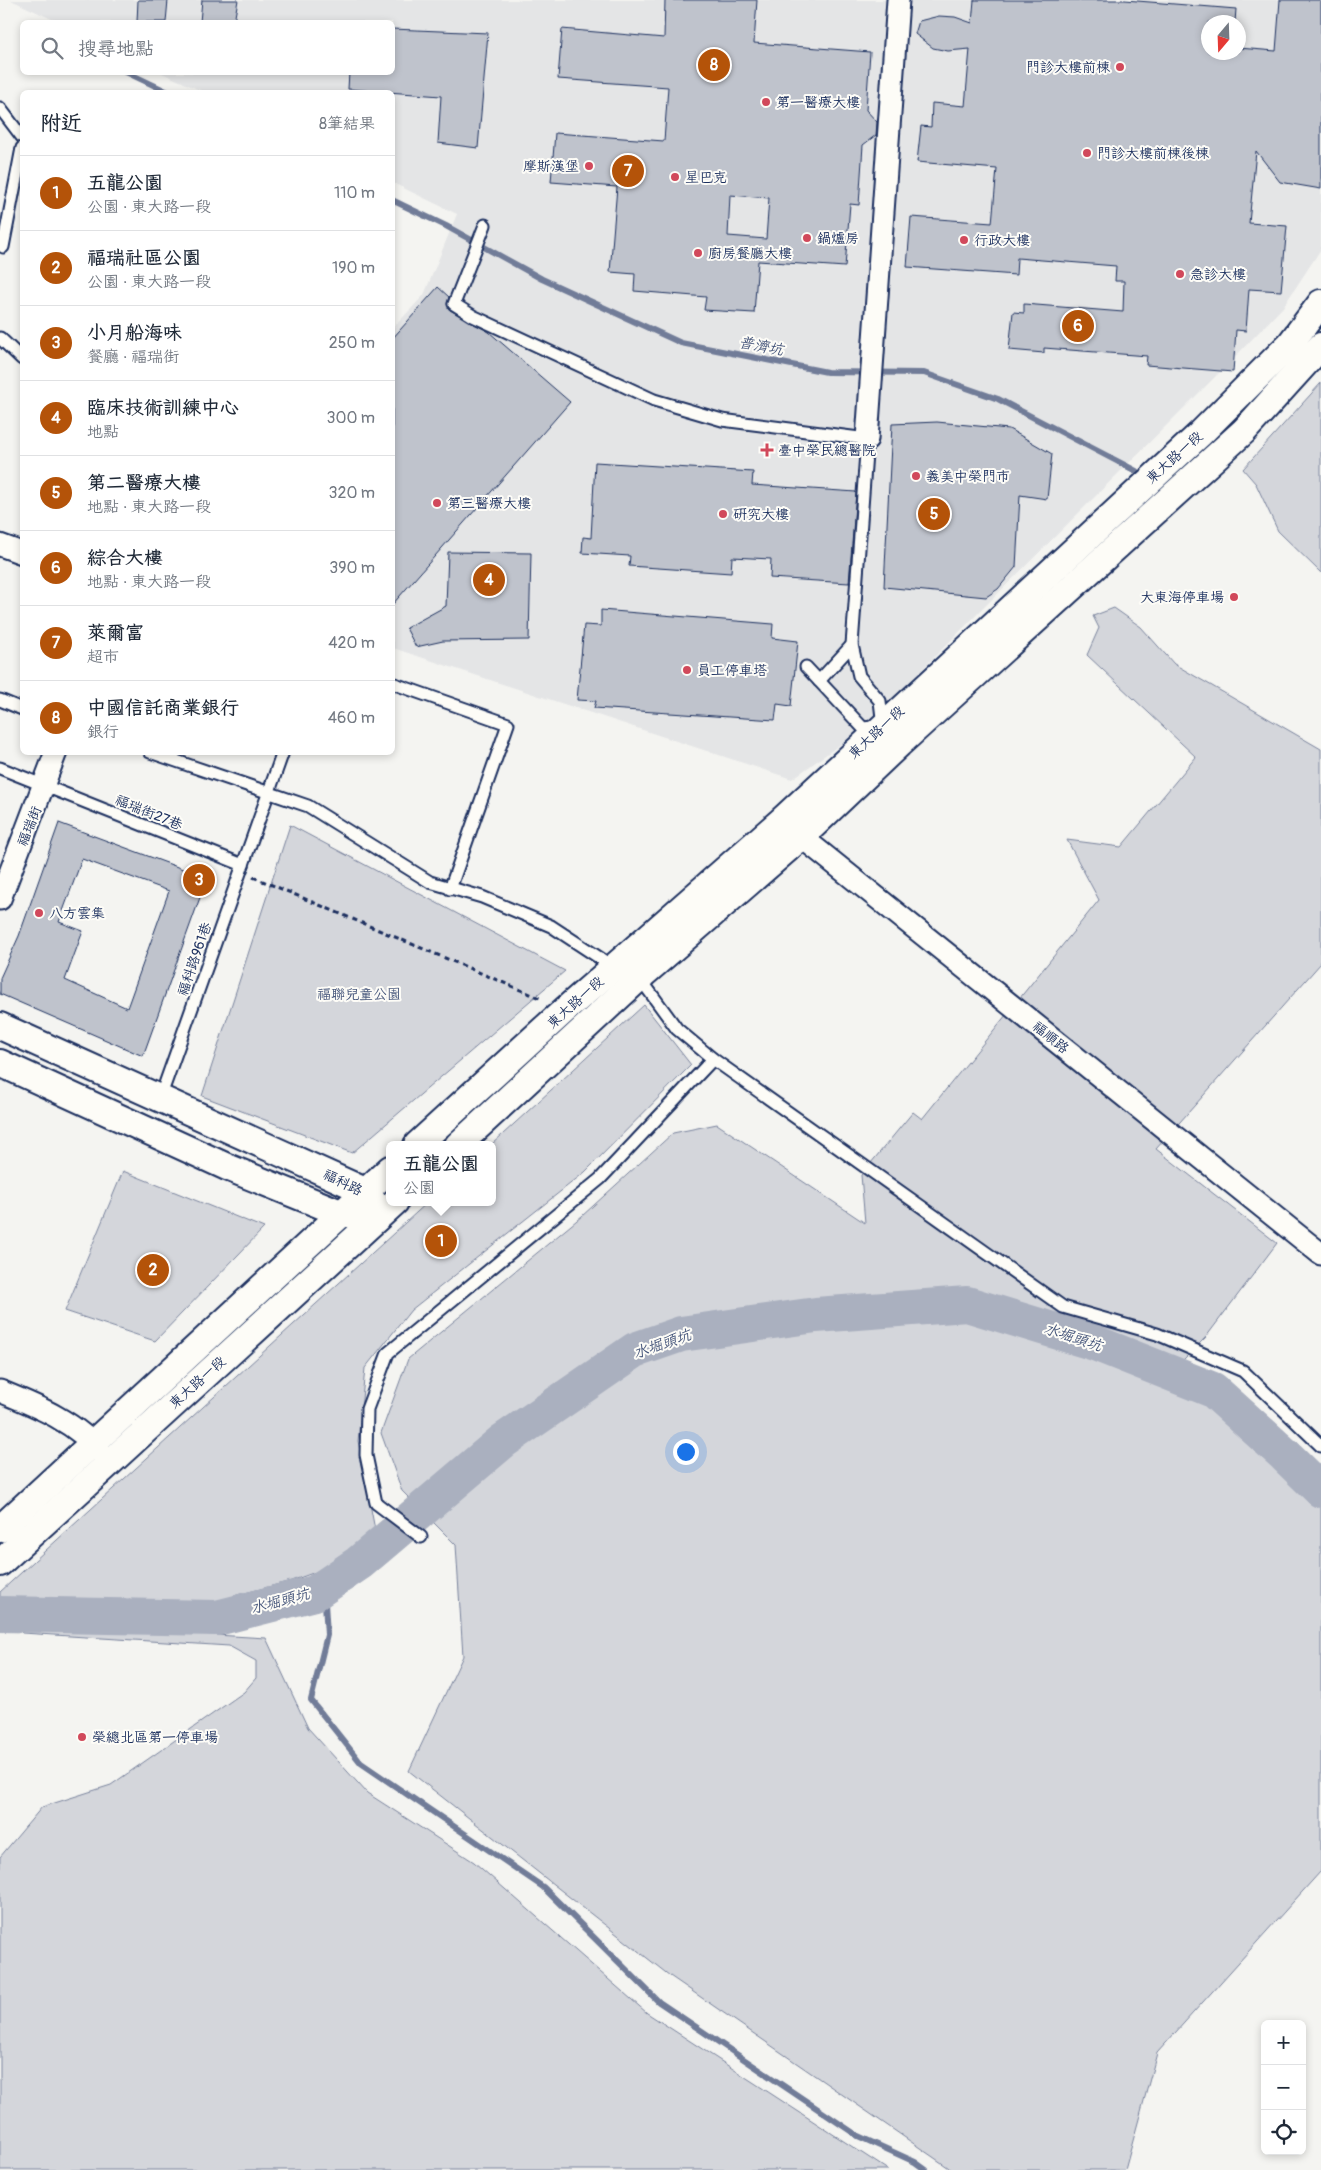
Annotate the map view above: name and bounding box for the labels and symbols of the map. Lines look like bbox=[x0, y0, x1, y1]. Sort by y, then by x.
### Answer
north arrow bbox=[1201, 15, 1246, 60]
pin: 8 bbox=[698, 46, 730, 84]
place label: 門診大樓前棟 bbox=[1026, 59, 1111, 76]
marker: 門診大樓前棟 bbox=[1114, 61, 1126, 73]
place label: 第一醫療大樓 bbox=[776, 94, 860, 111]
marker: 第一醫療大樓 bbox=[760, 96, 772, 108]
place label: 門診大樓前棟後棟 bbox=[1097, 145, 1210, 162]
marker: 門診大樓前棟後棟 bbox=[1081, 147, 1093, 159]
pin: 7 bbox=[612, 152, 644, 190]
place label: 摩斯漢堡 bbox=[523, 158, 579, 175]
marker: 摩斯漢堡 bbox=[583, 160, 595, 172]
place label: 星巴克 bbox=[685, 169, 727, 186]
marker: 星巴克 bbox=[669, 171, 681, 183]
place label: 鍋爐房 bbox=[817, 230, 859, 247]
marker: 鍋爐房 bbox=[801, 232, 813, 244]
place label: 行政大樓 bbox=[974, 232, 1030, 249]
marker: 行政大樓 bbox=[958, 234, 970, 246]
place label: 廚房餐廳大樓 bbox=[708, 245, 792, 262]
marker: 廚房餐廳大樓 bbox=[692, 247, 704, 259]
place label: 急診大樓 bbox=[1190, 266, 1246, 283]
marker: 急診大樓 bbox=[1174, 268, 1186, 280]
pin: 6 bbox=[1062, 307, 1094, 345]
water label: 普濟坑 bbox=[737, 333, 787, 360]
street label: 東大路一段 bbox=[1143, 428, 1206, 487]
place label: 臺中榮民總醫院 bbox=[778, 442, 876, 459]
marker: 臺中榮民總醫院 bbox=[760, 443, 774, 457]
place label: 義美中榮門市 bbox=[926, 468, 1010, 485]
marker: 義美中榮門市 bbox=[910, 470, 922, 482]
place label: 第三醫療大樓 bbox=[447, 495, 531, 512]
pin: 5 bbox=[918, 495, 950, 533]
marker: 第三醫療大樓 bbox=[431, 497, 443, 509]
place label: 研究大樓 bbox=[733, 506, 789, 523]
marker: 研究大樓 bbox=[717, 508, 729, 520]
pin: 4 bbox=[473, 561, 505, 599]
place label: 大東海停車場 bbox=[1140, 589, 1224, 606]
marker: 大東海停車場 bbox=[1228, 591, 1240, 603]
place label: 員工停車塔 bbox=[697, 662, 767, 679]
marker: 員工停車塔 bbox=[681, 664, 693, 676]
street label: 東大路一段 bbox=[845, 702, 908, 762]
street label: 福瑞街27巷 bbox=[113, 791, 186, 834]
street label: 福瑞街 bbox=[14, 804, 45, 849]
pin: 3 bbox=[183, 861, 215, 899]
place label: 八方雲集 bbox=[49, 905, 105, 922]
marker: 八方雲集 bbox=[33, 907, 45, 919]
street label: 福科路961巷 bbox=[174, 919, 215, 998]
street label: 東大路一段 bbox=[544, 973, 607, 1032]
park label: 福聯兒童公園 bbox=[317, 986, 401, 1003]
street label: 福順路 bbox=[1029, 1018, 1072, 1057]
street label: 福科路 bbox=[320, 1166, 365, 1199]
pin: 1 bbox=[425, 1222, 457, 1260]
pin: 2 bbox=[137, 1251, 169, 1289]
water label: 水堀頭坑 bbox=[1041, 1319, 1106, 1356]
water label: 水堀頭坑 bbox=[631, 1325, 696, 1363]
street label: 東大路一段 bbox=[166, 1353, 229, 1412]
your location bbox=[673, 1439, 699, 1465]
water label: 水堀頭坑 bbox=[249, 1584, 313, 1618]
place label: 榮總北區第一停車場 bbox=[92, 1729, 218, 1746]
marker: 榮總北區第一停車場 bbox=[76, 1731, 88, 1743]

